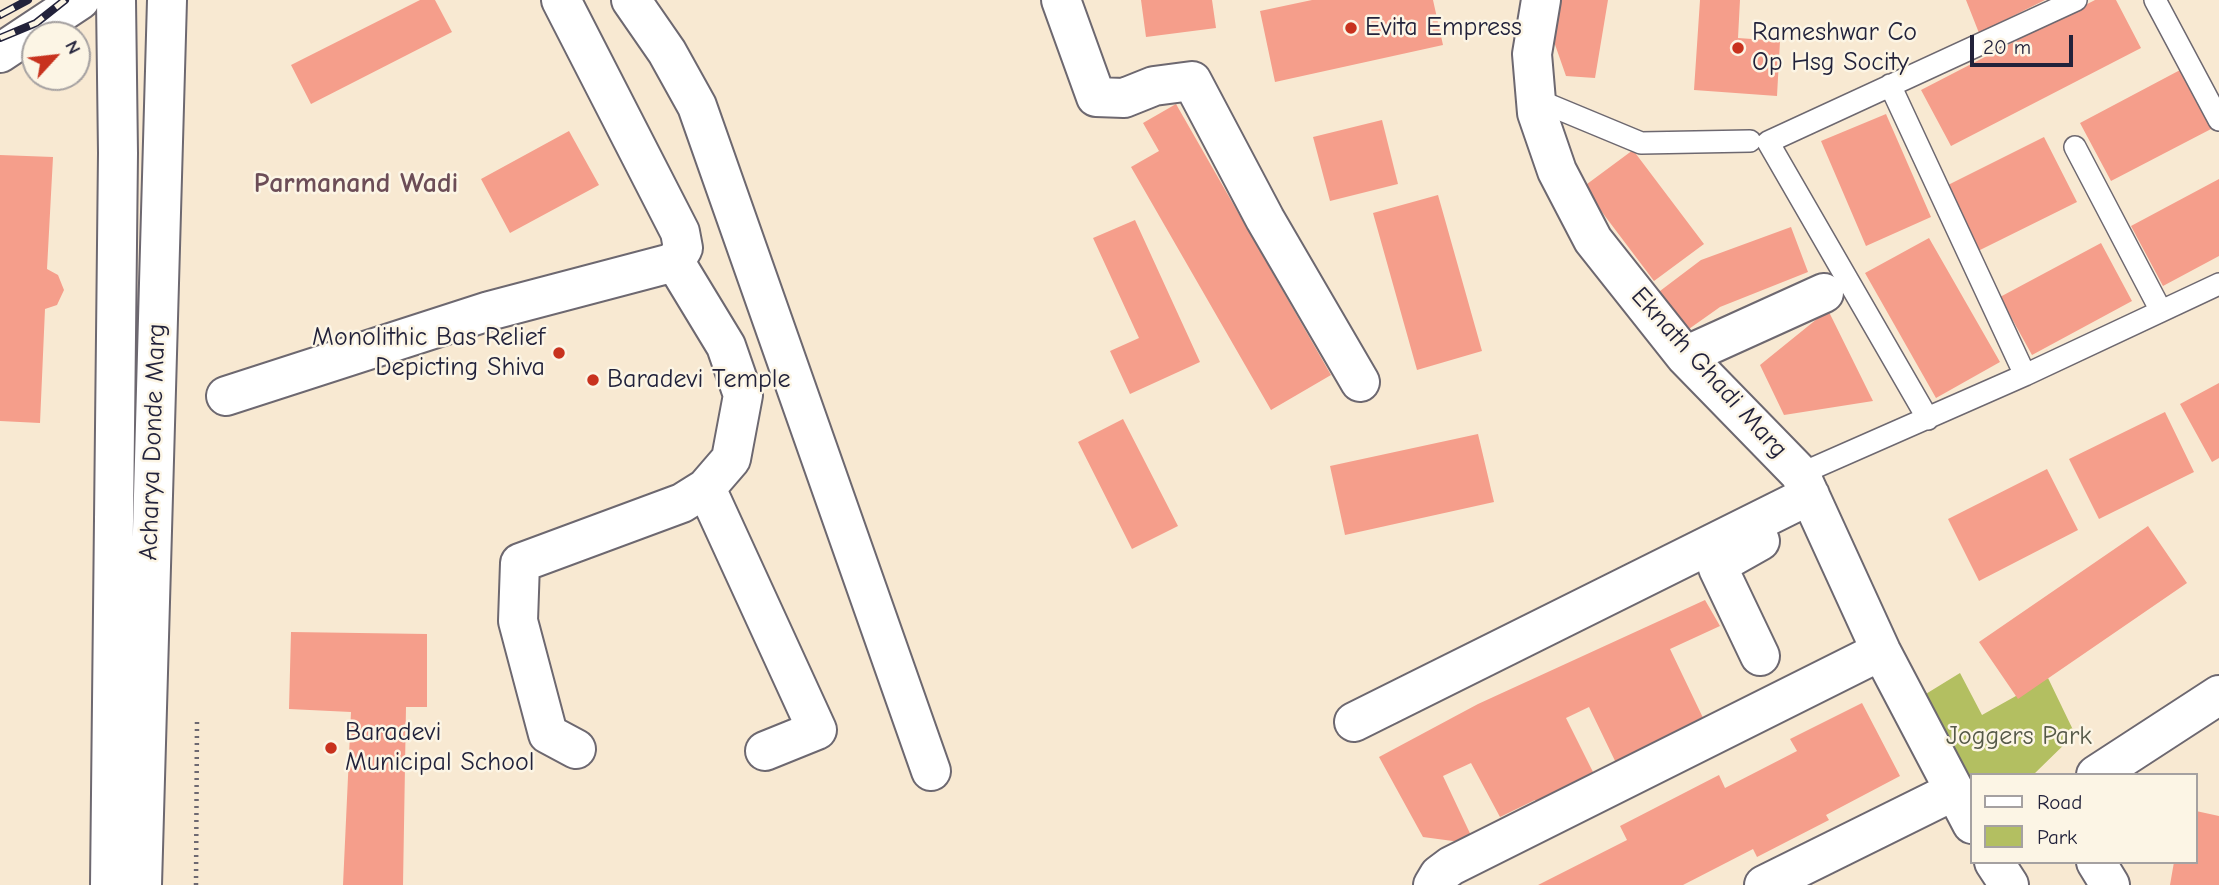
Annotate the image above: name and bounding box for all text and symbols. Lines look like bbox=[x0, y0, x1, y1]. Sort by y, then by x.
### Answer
place label: Evita Empress bbox=[1365, 12, 1522, 44]
place label: Rameshwar Co Op Hsg Socity bbox=[1752, 17, 1917, 78]
marker: Evita Empress bbox=[1343, 20, 1359, 36]
north arrow bbox=[21, 21, 91, 91]
scale bar bbox=[1974, 21, 2077, 65]
text: 20 m bbox=[1983, 35, 2031, 59]
text: N bbox=[60, 37, 86, 58]
marker: Rameshwar Co Op Hsg Socity bbox=[1730, 40, 1746, 56]
district label: Parmanand Wadi bbox=[254, 167, 458, 201]
street label: Eknath Ghadi Marg bbox=[1624, 281, 1794, 465]
place label: Monolithic Bas Relief Depicting Shiva bbox=[312, 322, 545, 384]
street label: Acharya Donde Marg bbox=[133, 323, 173, 561]
marker: Monolithic Bas Relief Depicting Shiva bbox=[551, 345, 567, 361]
place label: Baradevi Temple bbox=[607, 364, 791, 396]
marker: Baradevi Temple bbox=[585, 372, 601, 388]
place label: Baradevi Municipal School bbox=[345, 717, 534, 778]
park label: Joggers Park bbox=[1946, 721, 2092, 753]
marker: Baradevi Municipal School bbox=[323, 740, 339, 756]
legend bbox=[1970, 773, 2198, 864]
text: Road bbox=[2037, 790, 2082, 814]
text: Park bbox=[2037, 825, 2077, 849]

